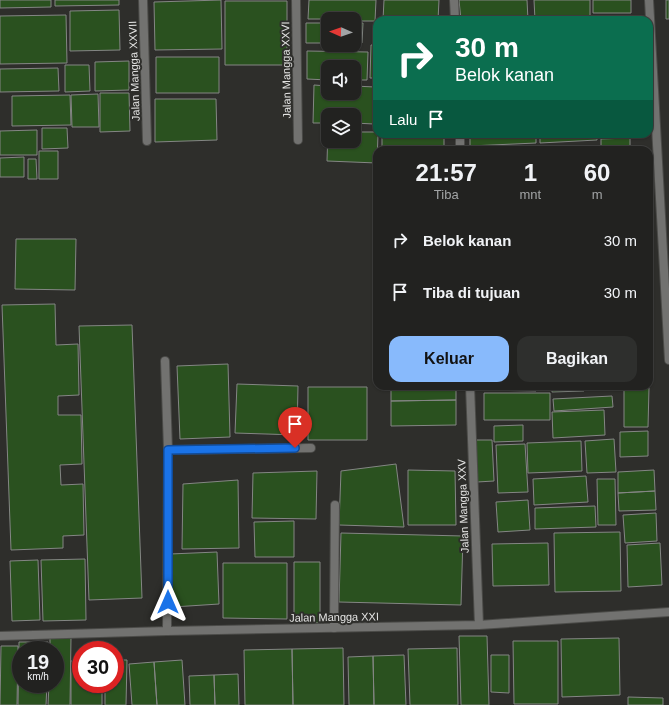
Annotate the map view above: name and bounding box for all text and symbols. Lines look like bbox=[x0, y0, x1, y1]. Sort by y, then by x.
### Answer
north arrow bbox=[321, 12, 361, 52]
map controls bbox=[321, 12, 361, 148]
street label: Jalan Mangga XXVII bbox=[126, 21, 142, 121]
street label: Jalan Mangga XXVI bbox=[279, 21, 293, 119]
icon: right bbox=[389, 32, 441, 84]
text: 30 m bbox=[455, 32, 519, 63]
button: sound bbox=[321, 60, 361, 100]
text: Belok kanan bbox=[455, 65, 554, 85]
button: layers bbox=[321, 108, 361, 148]
icon: arrive bbox=[425, 108, 447, 130]
text: Lalu bbox=[389, 111, 417, 128]
text: 21:57 bbox=[416, 159, 477, 186]
text: 1 bbox=[524, 159, 537, 186]
text: 60 bbox=[584, 159, 610, 186]
text: Tiba bbox=[434, 187, 459, 202]
text: mnt bbox=[519, 187, 541, 202]
text: m bbox=[592, 187, 602, 202]
icon: right bbox=[389, 229, 411, 251]
text: Belok kanan bbox=[423, 232, 511, 249]
text: 30 m bbox=[604, 232, 637, 249]
icon: arrive bbox=[389, 281, 411, 303]
text: Tiba di tujuan bbox=[423, 284, 520, 301]
text: 30 m bbox=[604, 284, 637, 301]
button: Keluar bbox=[389, 336, 509, 382]
button: Bagikan bbox=[517, 336, 637, 382]
pin bbox=[278, 407, 312, 448]
icon: arrive bbox=[284, 413, 306, 435]
street label: Jalan Mangga XXV bbox=[455, 458, 471, 553]
position arrow bbox=[147, 581, 189, 623]
street label: Jalan Mangga XXI bbox=[289, 610, 379, 624]
speed limit sign: 30 bbox=[72, 641, 124, 693]
text: 19 bbox=[27, 651, 49, 673]
text: km/h bbox=[27, 671, 49, 682]

